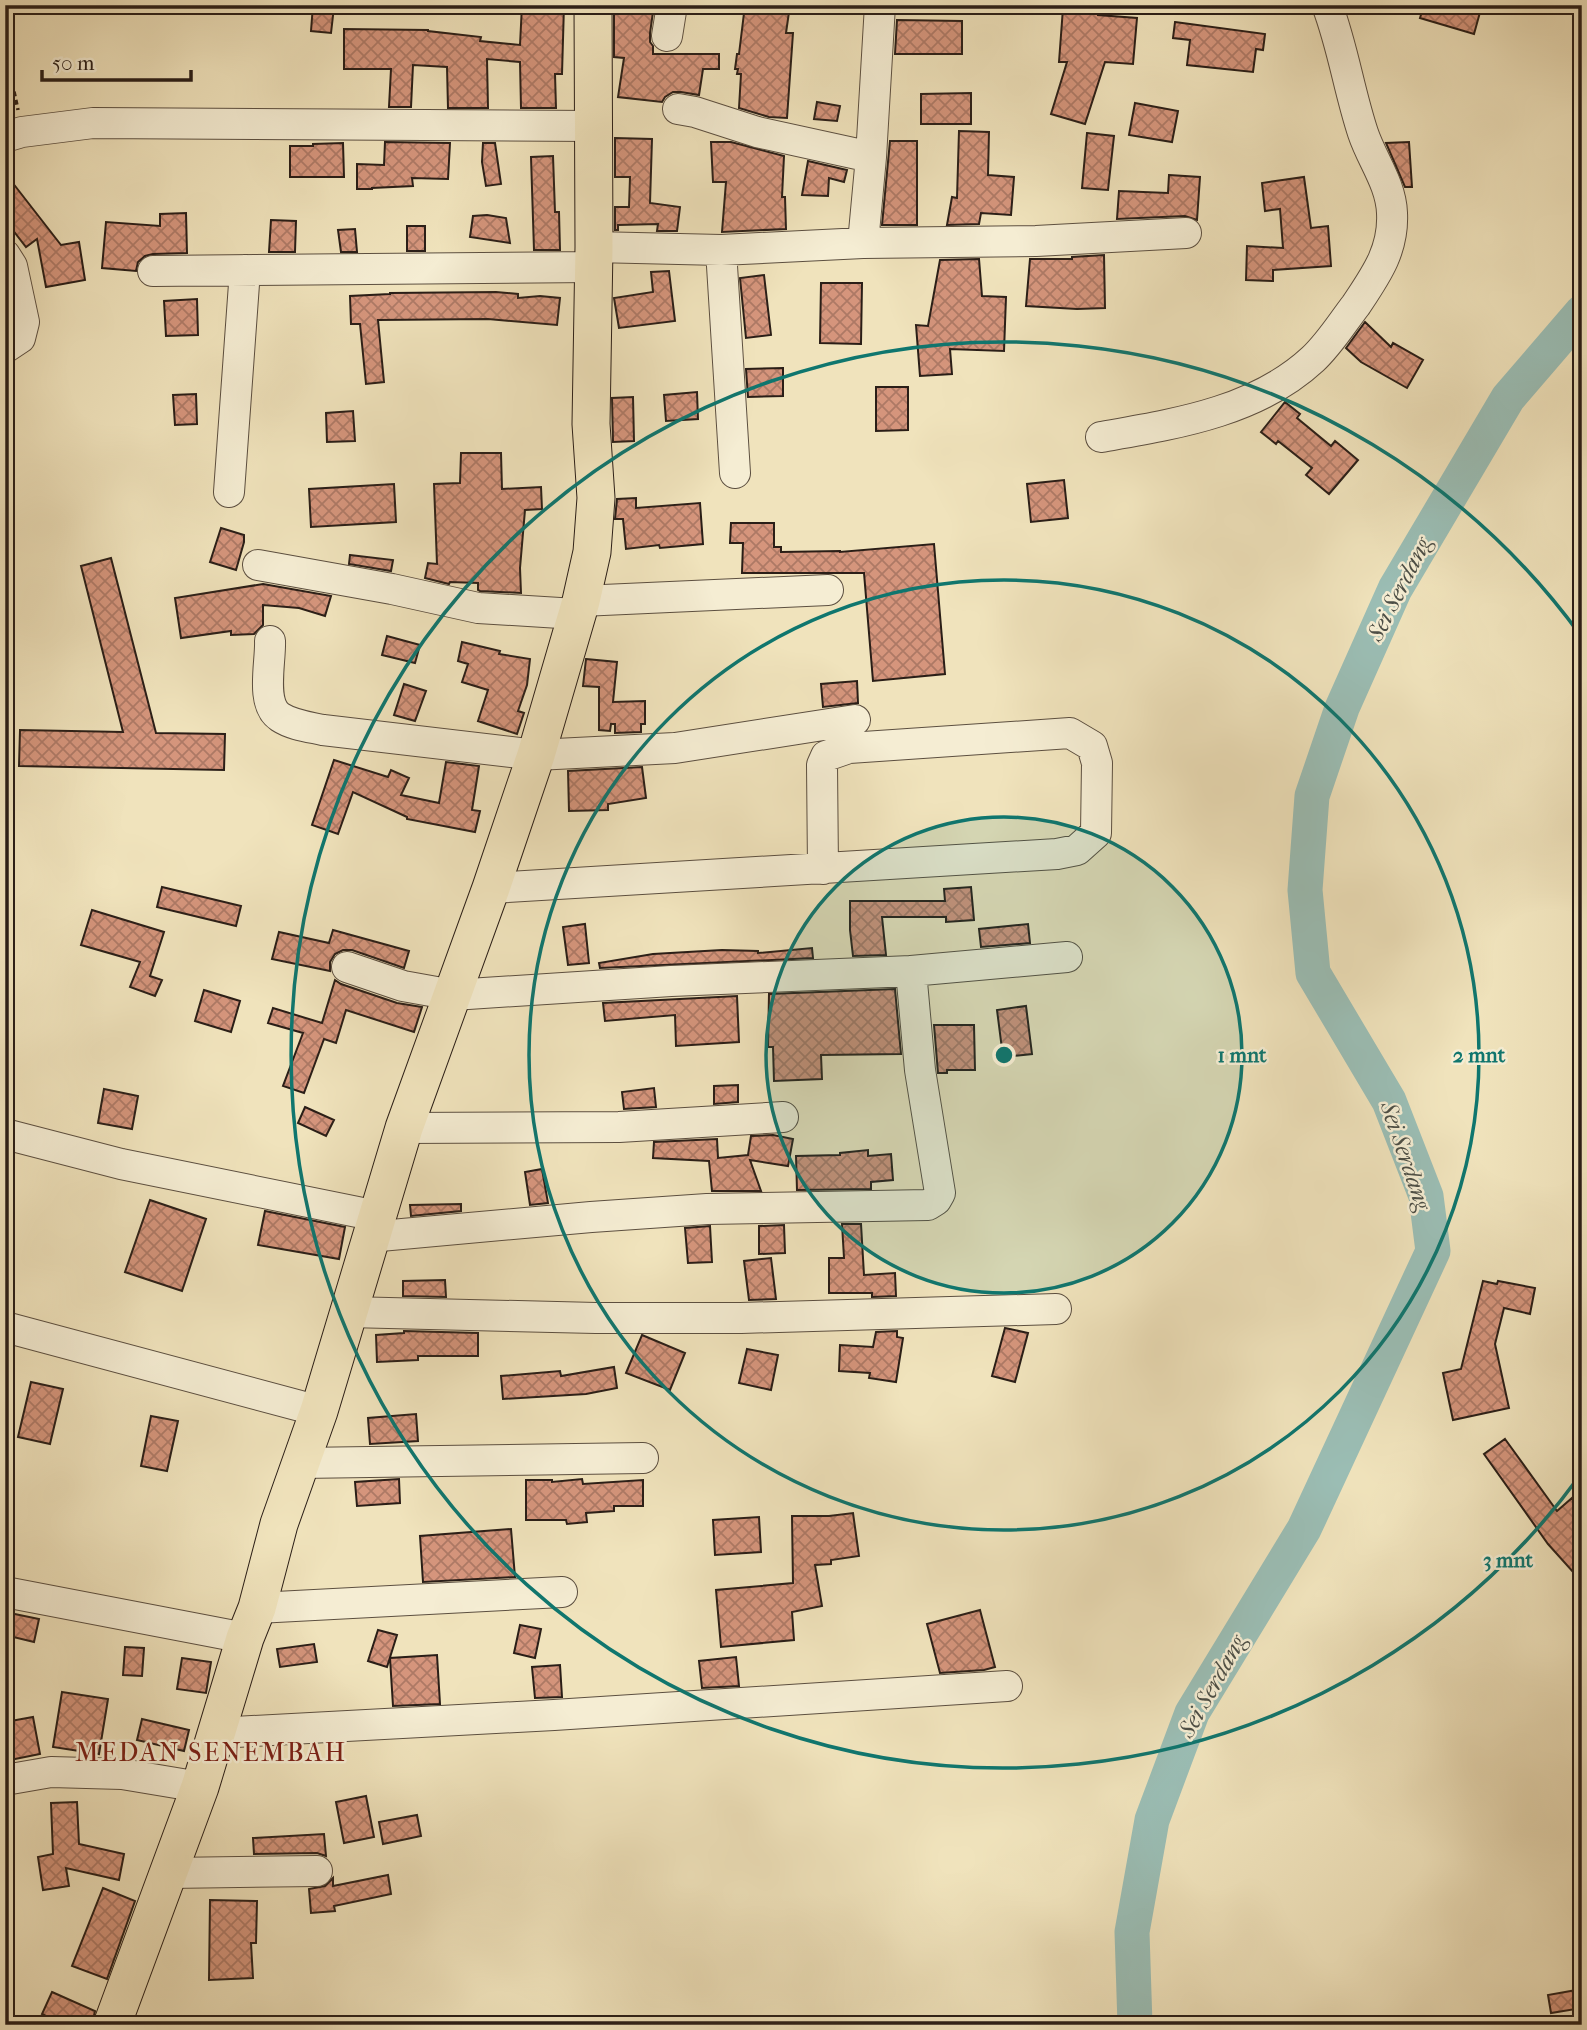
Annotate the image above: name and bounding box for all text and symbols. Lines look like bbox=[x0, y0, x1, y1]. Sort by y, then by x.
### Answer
scale bar bbox=[42, 38, 191, 82]
text: 50 m bbox=[52, 51, 95, 75]
water label: Sei Serdang bbox=[1360, 532, 1438, 647]
centre of rings bbox=[992, 1043, 1016, 1067]
text: 1 mnt bbox=[1218, 1043, 1267, 1067]
text: 2 mnt bbox=[1453, 1043, 1506, 1067]
water label: Sei Serdang bbox=[1374, 1097, 1438, 1215]
text: 3 mnt bbox=[1483, 1548, 1534, 1572]
water label: Sei Serdang bbox=[1172, 1629, 1252, 1743]
district label: MEDAN SENEMBAH bbox=[75, 1737, 347, 1768]

